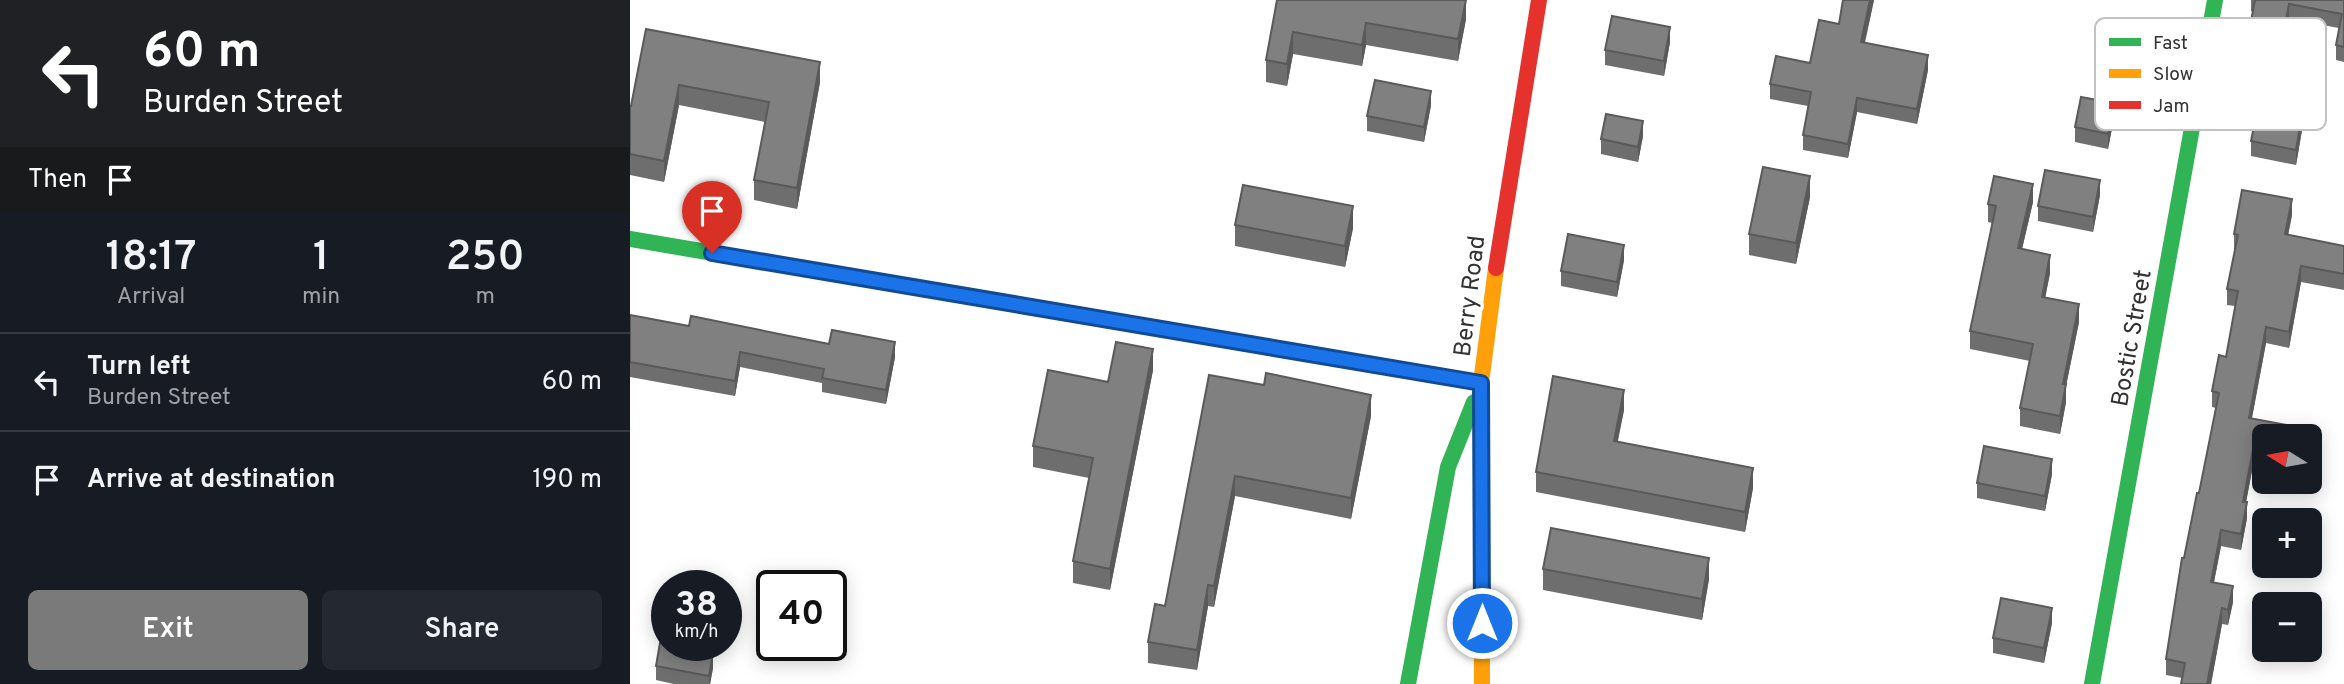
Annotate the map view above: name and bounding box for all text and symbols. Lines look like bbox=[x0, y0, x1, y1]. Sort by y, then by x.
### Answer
legend bbox=[2095, 18, 2326, 130]
text: 60 m bbox=[143, 23, 261, 85]
icon: left bbox=[28, 28, 119, 119]
text: Fast bbox=[2153, 32, 2188, 56]
text: Slow bbox=[2153, 63, 2193, 87]
text: Burden Street bbox=[143, 84, 343, 124]
text: Jam bbox=[2153, 95, 2190, 119]
icon: arrive bbox=[101, 161, 139, 199]
text: Then bbox=[28, 164, 87, 197]
pin bbox=[682, 181, 742, 253]
icon: arrive bbox=[693, 192, 731, 230]
text: 18:17 bbox=[105, 232, 197, 285]
text: 1 bbox=[313, 232, 329, 285]
text: 250 bbox=[446, 232, 525, 285]
street label: Berry Road bbox=[1449, 234, 1493, 359]
street label: Bostic Street bbox=[2106, 268, 2160, 409]
text: Arrival bbox=[117, 283, 185, 312]
text: min bbox=[302, 283, 340, 312]
text: m bbox=[475, 283, 495, 312]
text: Turn left bbox=[87, 351, 191, 384]
icon: left bbox=[28, 363, 66, 401]
text: 60 m bbox=[542, 366, 602, 399]
text: Burden Street bbox=[87, 384, 231, 413]
north arrow bbox=[2252, 424, 2322, 494]
map controls bbox=[2252, 424, 2322, 662]
icon: arrive bbox=[28, 461, 66, 499]
text: Arrive at destination bbox=[87, 464, 335, 497]
text: 190 m bbox=[532, 464, 602, 497]
button: + bbox=[2252, 508, 2322, 578]
speed limit sign: 40 bbox=[756, 570, 847, 661]
text: 38 bbox=[675, 584, 718, 628]
position arrow bbox=[1445, 586, 1519, 660]
button: Exit bbox=[28, 590, 308, 670]
button: Share bbox=[322, 590, 602, 670]
button: − bbox=[2252, 592, 2322, 662]
text: km/h bbox=[675, 621, 718, 644]

